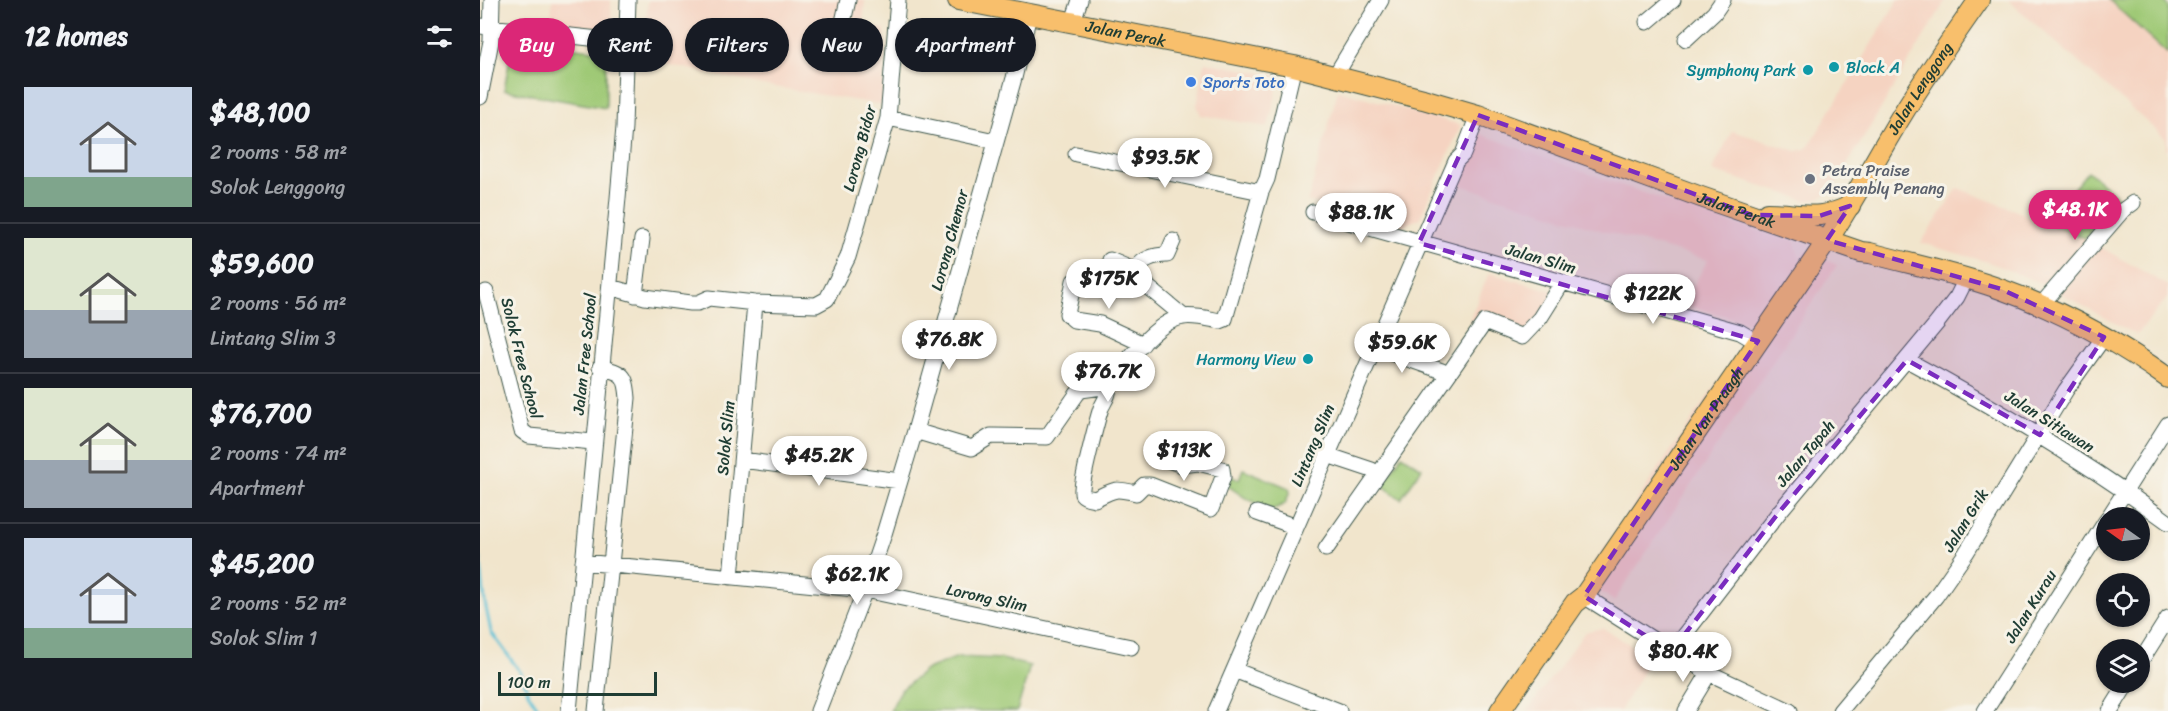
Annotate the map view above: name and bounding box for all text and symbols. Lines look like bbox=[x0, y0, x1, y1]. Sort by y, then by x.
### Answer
street label: Jalan Perak bbox=[1082, 11, 1169, 56]
text: 12 homes bbox=[24, 13, 128, 59]
chip: Buy bbox=[498, 18, 575, 72]
chip: Rent bbox=[587, 18, 673, 72]
chip: Filters bbox=[685, 18, 789, 72]
chip: New bbox=[801, 18, 883, 72]
chip: Apartment bbox=[895, 18, 1036, 72]
icon: filters bbox=[423, 20, 456, 53]
street label: Jalan Lenggong bbox=[1879, 36, 1961, 141]
place label: Block A bbox=[1846, 53, 1900, 82]
place label: Symphony Park bbox=[1687, 56, 1796, 85]
marker: Block A bbox=[1827, 60, 1841, 74]
marker: Symphony Park bbox=[1801, 63, 1815, 77]
place label: Sports Toto bbox=[1203, 68, 1285, 97]
marker: Sports Toto bbox=[1184, 75, 1198, 89]
text: $48,100 bbox=[210, 89, 310, 135]
street label: Lorong Bidor bbox=[834, 100, 885, 195]
icon: home bbox=[72, 111, 144, 183]
text: 2 rooms · 58 m² bbox=[210, 135, 347, 170]
pin: $93.5K bbox=[1116, 138, 1214, 189]
text: $93.5K bbox=[1131, 140, 1199, 175]
place label: Petra Praise Assembly Penang bbox=[1821, 156, 1945, 203]
text: Solok Lenggong bbox=[210, 170, 345, 205]
marker: Petra Praise Assembly Penang bbox=[1803, 172, 1817, 186]
street label: Jalan Perak bbox=[1692, 182, 1780, 237]
street label: Lorong Chemor bbox=[922, 185, 977, 294]
pin: $48.1K bbox=[2026, 190, 2124, 241]
text: $48.1K bbox=[2043, 192, 2107, 227]
pin: $88.1K bbox=[1312, 193, 1410, 244]
text: $88.1K bbox=[1329, 195, 1393, 230]
street label: Jalan Slim bbox=[1501, 234, 1580, 282]
text: $59,600 bbox=[210, 240, 314, 286]
pin: $175K bbox=[1067, 259, 1151, 310]
text: $175K bbox=[1080, 261, 1138, 296]
icon: home bbox=[72, 262, 144, 334]
pin: $122K bbox=[1611, 274, 1695, 325]
text: $122K bbox=[1624, 276, 1682, 311]
text: 2 rooms · 56 m² bbox=[210, 286, 347, 321]
street label: Jalan Free School bbox=[564, 292, 605, 417]
street label: Solok Free School bbox=[492, 294, 551, 422]
pin: $76.8K bbox=[900, 320, 998, 371]
text: Lintang Slim 3 bbox=[210, 321, 336, 356]
text: $76.8K bbox=[916, 322, 982, 357]
pin: $59.6K bbox=[1353, 323, 1451, 374]
text: $59.6K bbox=[1368, 325, 1436, 360]
place label: Harmony View bbox=[1196, 345, 1296, 374]
pin: $76.7K bbox=[1059, 352, 1157, 403]
marker: Harmony View bbox=[1301, 352, 1315, 366]
text: $76.7K bbox=[1075, 354, 1141, 389]
street label: Jalan Van Praagh bbox=[1660, 361, 1752, 477]
street label: Jalan Sitiawan bbox=[1998, 382, 2101, 461]
text: $76,700 bbox=[210, 390, 312, 436]
street label: Lintang Slim bbox=[1282, 399, 1343, 491]
street label: Solok Slim bbox=[708, 400, 743, 477]
icon: home bbox=[72, 412, 144, 484]
street label: Jalan Tapah bbox=[1768, 413, 1842, 494]
pin: $113K bbox=[1142, 431, 1226, 482]
text: $113K bbox=[1157, 433, 1211, 468]
text: 2 rooms · 74 m² bbox=[210, 436, 347, 471]
pin: $45.2K bbox=[770, 436, 868, 487]
text: $45.2K bbox=[785, 438, 853, 473]
text: Apartment bbox=[210, 471, 304, 506]
street label: Jalan Grik bbox=[1934, 482, 1997, 559]
north arrow bbox=[2096, 507, 2150, 561]
map controls bbox=[2096, 507, 2150, 693]
text: $45,200 bbox=[210, 540, 315, 586]
pin: $62.1K bbox=[808, 555, 906, 606]
text: $62.1K bbox=[825, 557, 889, 592]
icon: home bbox=[72, 562, 144, 634]
street label: Jalan Kurau bbox=[1996, 563, 2065, 650]
button: locate bbox=[2096, 573, 2150, 627]
street label: Lorong Slim bbox=[944, 575, 1030, 620]
text: 2 rooms · 52 m² bbox=[210, 586, 347, 621]
text: Solok Slim 1 bbox=[210, 621, 317, 656]
pin: $80.4K bbox=[1634, 632, 1732, 683]
text: $80.4K bbox=[1649, 634, 1717, 669]
button: layers bbox=[2096, 639, 2150, 693]
text: 100 m bbox=[507, 668, 551, 697]
scale bar bbox=[498, 669, 657, 696]

